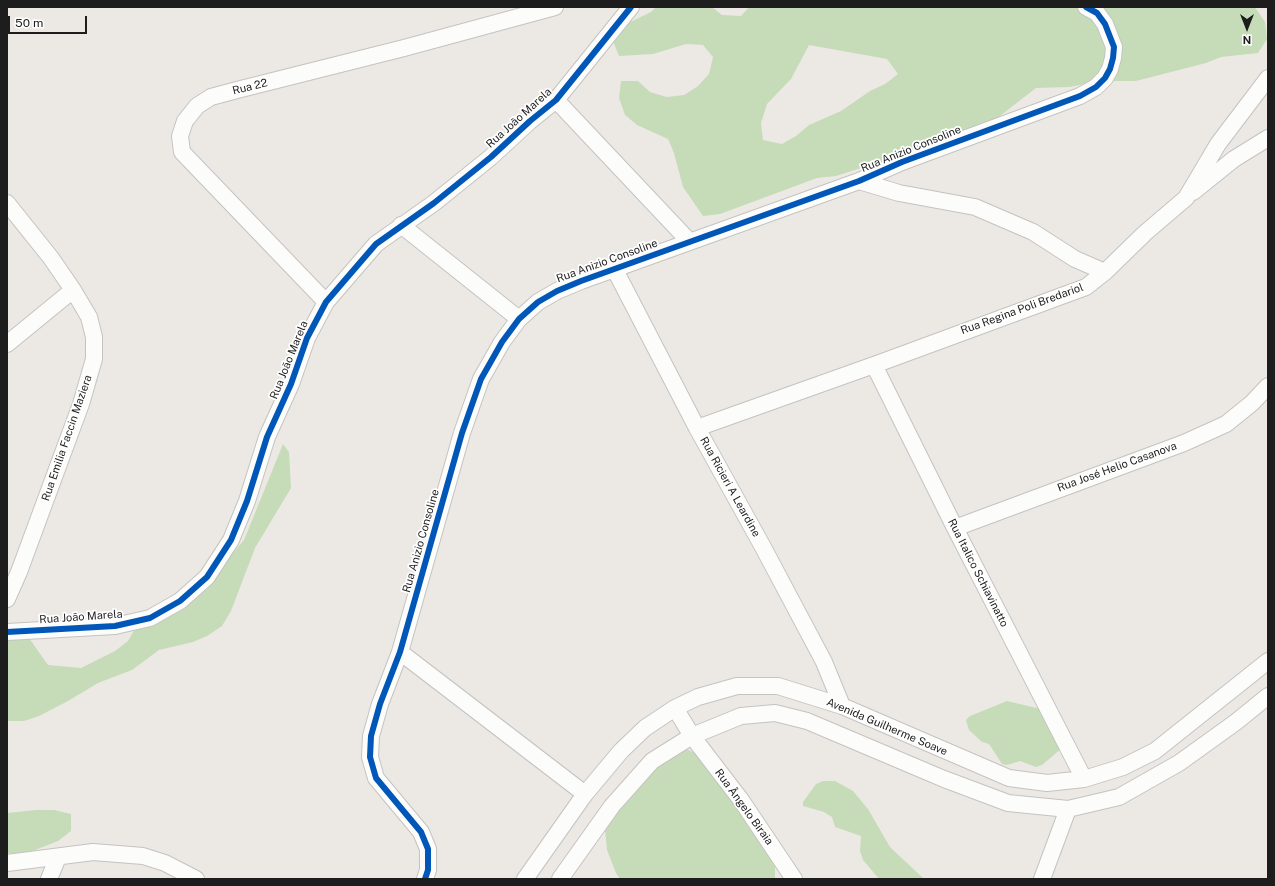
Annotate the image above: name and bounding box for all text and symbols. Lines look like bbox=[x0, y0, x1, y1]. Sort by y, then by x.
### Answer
scale bar bbox=[10, 8, 89, 34]
north arrow bbox=[1227, 8, 1267, 48]
text: 50 m bbox=[15, 16, 43, 30]
text: N bbox=[1243, 34, 1251, 46]
street label: Rua 22 bbox=[231, 76, 269, 98]
street label: Rua João Marela bbox=[484, 85, 554, 151]
street label: Rua Anizio Consoline bbox=[859, 123, 963, 175]
street label: Rua Anizio Consoline bbox=[555, 237, 659, 285]
street label: Rua Regina Poli Bredariol bbox=[959, 281, 1085, 337]
street label: Rua João Marela bbox=[267, 319, 311, 401]
street label: Rua Emilia Faccin Maziera bbox=[39, 373, 95, 503]
street label: Rua Ricieri A Leardine bbox=[697, 435, 763, 539]
street label: Rua José Helio Casanova bbox=[1056, 439, 1178, 495]
street label: Rua Anizio Consoline bbox=[400, 488, 442, 594]
street label: Rua Italico Schiavinatto bbox=[945, 517, 1011, 629]
street label: Rua João Marela bbox=[39, 608, 123, 626]
street label: Avenida Guilherme Soave bbox=[825, 695, 949, 759]
street label: Rua Ângelo Biraia bbox=[712, 766, 776, 848]

